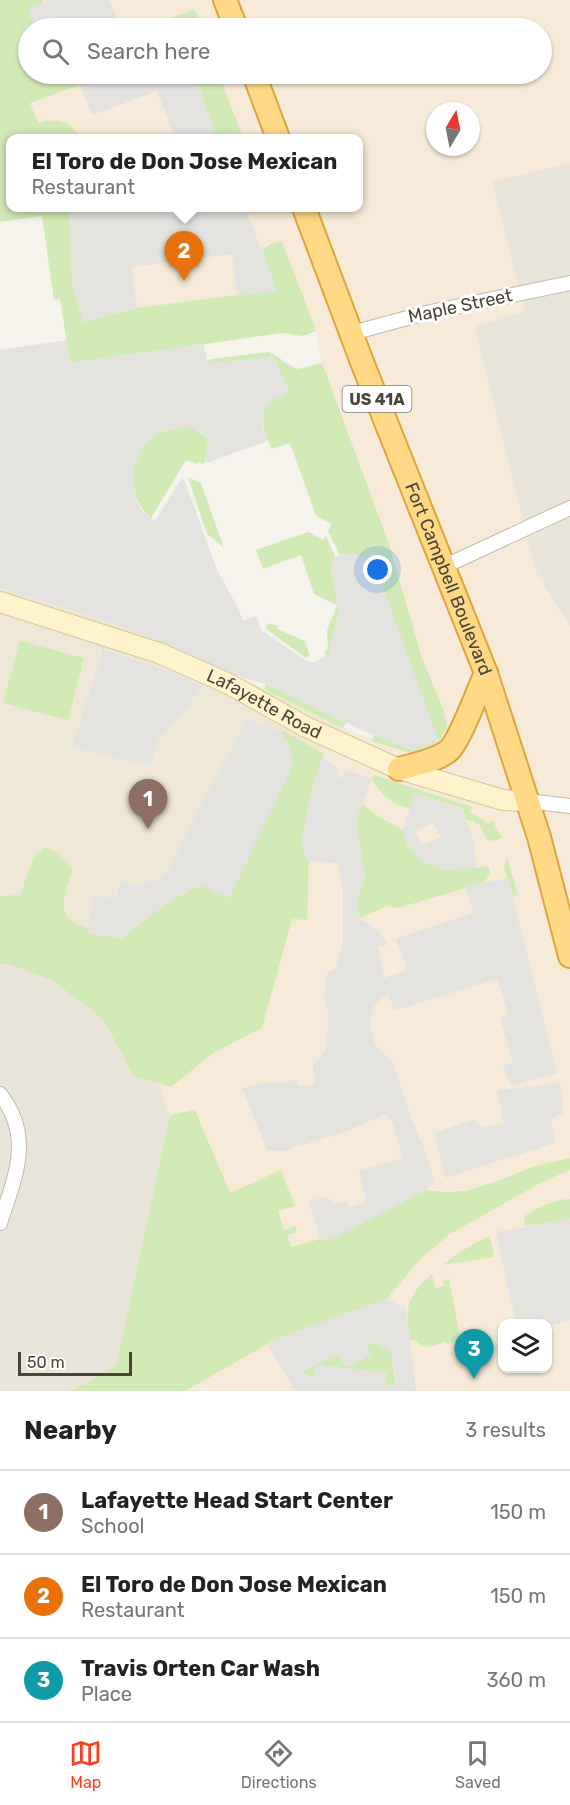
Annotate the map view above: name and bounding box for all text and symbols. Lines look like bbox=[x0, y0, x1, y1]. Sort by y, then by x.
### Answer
search box bbox=[18, 18, 552, 84]
icon: search bbox=[39, 35, 72, 68]
text: Search here bbox=[87, 38, 210, 65]
north arrow bbox=[426, 102, 480, 156]
popup bbox=[6, 134, 363, 212]
text: El Toro de Don Jose Mexican bbox=[32, 148, 337, 175]
text: Restaurant bbox=[32, 175, 135, 199]
pin: 2 bbox=[164, 232, 204, 281]
street label: Maple Street bbox=[406, 284, 514, 328]
road number: US 41A bbox=[342, 386, 412, 412]
street label: Fort Campbell Boulevard bbox=[400, 479, 497, 679]
your location bbox=[363, 555, 392, 584]
street label: Lafayette Road bbox=[203, 665, 325, 744]
pin: 1 bbox=[128, 780, 168, 829]
map controls bbox=[498, 1319, 552, 1373]
button: layers bbox=[498, 1319, 552, 1373]
pin: 3 bbox=[454, 1330, 494, 1379]
scale bar bbox=[18, 1349, 132, 1376]
text: 50 m bbox=[27, 1353, 65, 1372]
text: Nearby bbox=[24, 1415, 117, 1446]
text: 3 results bbox=[465, 1418, 546, 1442]
text: Lafayette Head Start Center bbox=[81, 1487, 393, 1514]
text: 1 bbox=[39, 1500, 48, 1524]
text: 150 m bbox=[490, 1500, 546, 1524]
text: School bbox=[81, 1514, 144, 1538]
text: El Toro de Don Jose Mexican bbox=[81, 1571, 387, 1598]
text: 2 bbox=[37, 1584, 50, 1608]
text: 150 m bbox=[490, 1584, 546, 1608]
text: Restaurant bbox=[81, 1598, 185, 1622]
text: Travis Orten Car Wash bbox=[81, 1655, 320, 1682]
text: 3 bbox=[37, 1668, 50, 1692]
text: 360 m bbox=[487, 1668, 546, 1692]
text: Place bbox=[81, 1682, 132, 1706]
tab: Map bbox=[69, 1737, 102, 1792]
tab: Directions bbox=[241, 1737, 317, 1792]
tab: Saved bbox=[455, 1737, 501, 1792]

